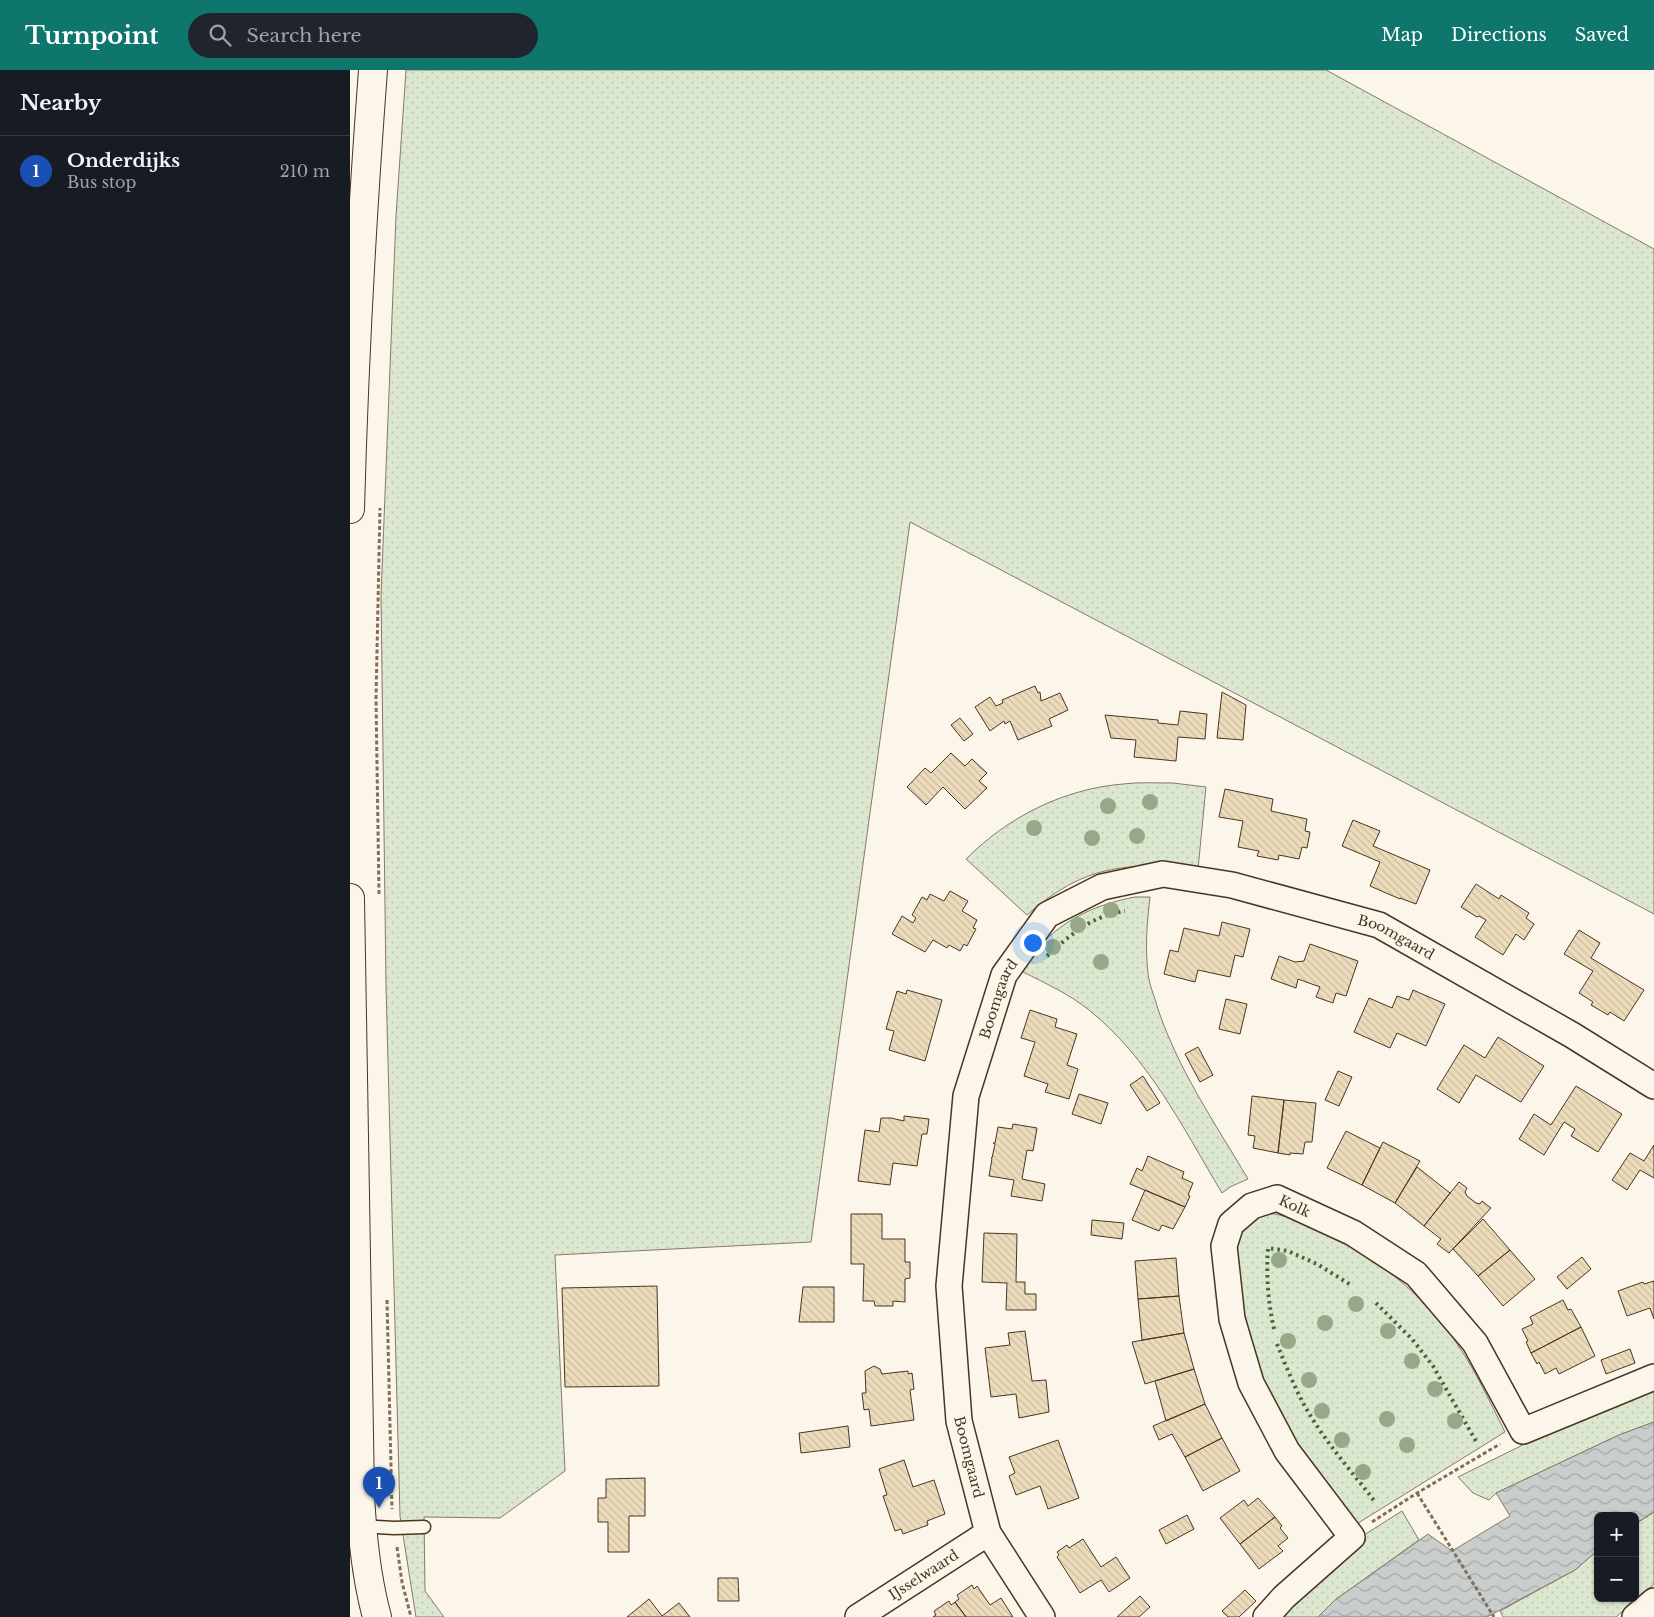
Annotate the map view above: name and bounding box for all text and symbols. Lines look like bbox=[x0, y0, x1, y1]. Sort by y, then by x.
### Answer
search box bbox=[188, 13, 538, 58]
text: Turnpoint bbox=[25, 21, 158, 50]
icon: search bbox=[206, 21, 234, 49]
text: Search here bbox=[246, 24, 361, 47]
text: Map bbox=[1381, 24, 1423, 46]
text: Directions bbox=[1451, 24, 1547, 46]
text: Saved bbox=[1575, 24, 1629, 46]
text: Nearby bbox=[20, 90, 101, 116]
text: Onderdijks bbox=[67, 149, 180, 172]
text: 1 bbox=[33, 161, 39, 181]
text: 210 m bbox=[280, 161, 330, 181]
text: Bus stop bbox=[67, 172, 136, 192]
street label: Boomgaard bbox=[1356, 911, 1438, 964]
your location bbox=[1020, 930, 1046, 956]
street label: Boomgaard bbox=[975, 955, 1022, 1041]
street label: Kolk bbox=[1276, 1191, 1314, 1221]
street label: Boomgaard bbox=[950, 1414, 988, 1500]
pin: 1 bbox=[363, 1467, 395, 1508]
map controls bbox=[1594, 1512, 1639, 1602]
button: + bbox=[1594, 1512, 1639, 1557]
street label: IJsselwaard bbox=[885, 1545, 962, 1604]
button: − bbox=[1594, 1557, 1639, 1602]

